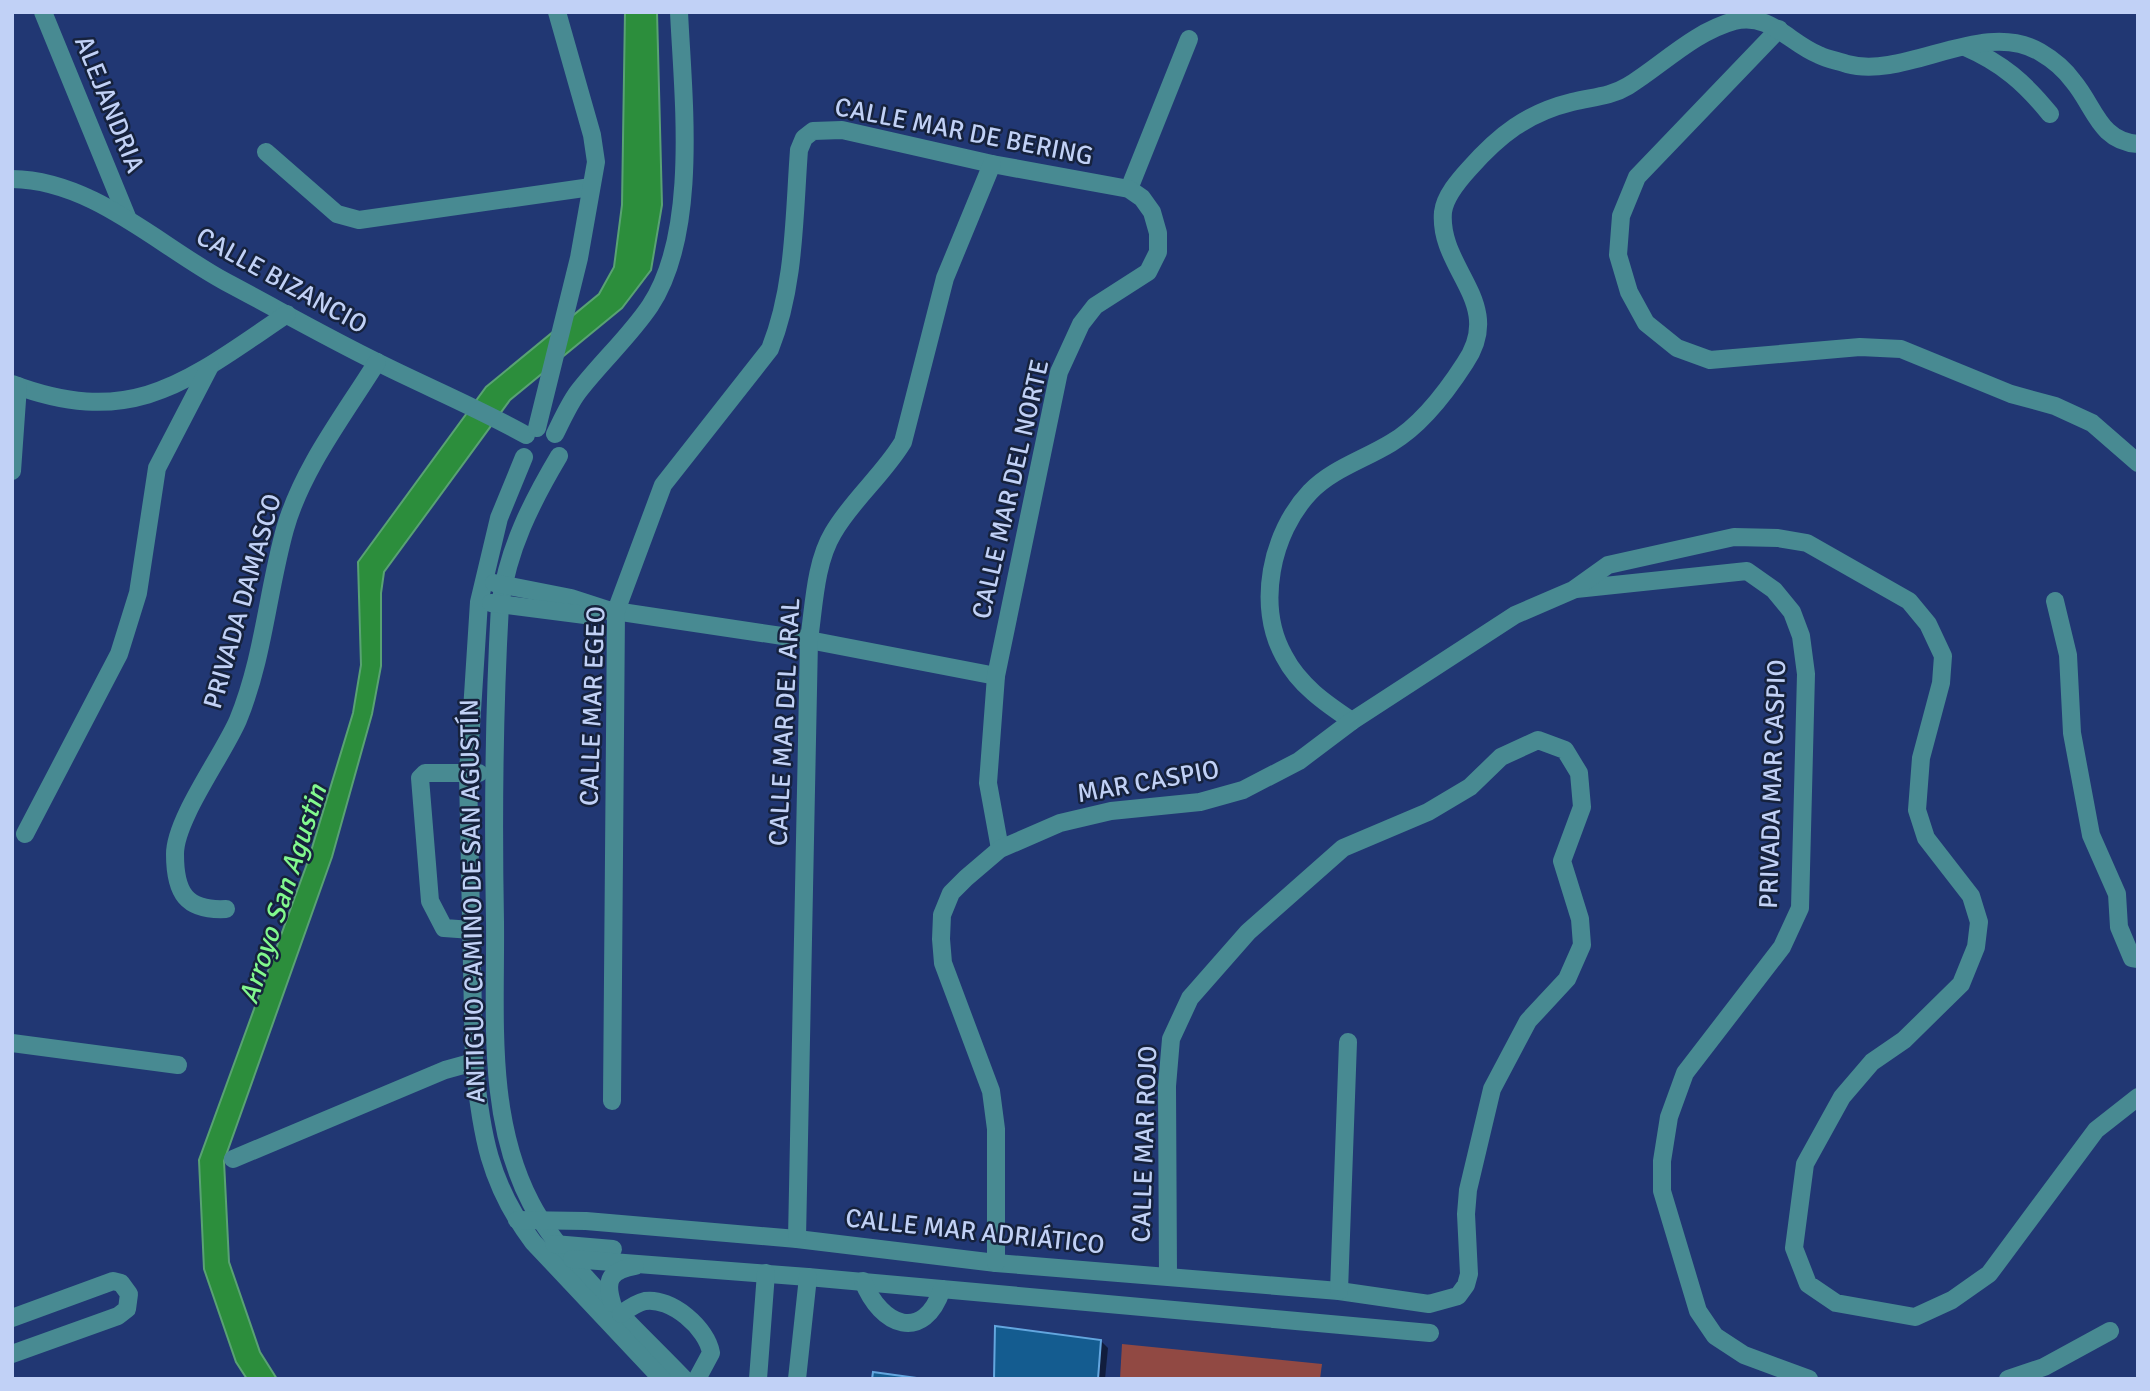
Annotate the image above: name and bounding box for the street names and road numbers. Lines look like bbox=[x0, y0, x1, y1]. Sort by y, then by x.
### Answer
street label: ALEJANDRIA bbox=[67, 31, 151, 178]
street label: CALLE MAR DE BERING bbox=[832, 91, 1096, 173]
street label: CALLE BIZANCIO bbox=[190, 221, 373, 341]
street label: CALLE MAR DEL NORTE bbox=[966, 356, 1056, 622]
street label: PRIVADA DAMASCO bbox=[197, 490, 289, 712]
street label: CALLE MAR DEL ARAL bbox=[763, 597, 807, 847]
street label: CALLE MAR EGEO bbox=[574, 606, 612, 806]
street label: PRIVADA MAR CASPIO bbox=[1753, 659, 1793, 909]
street label: ANTIGUO CAMINO DE SAN AGUSTÍN bbox=[453, 699, 493, 1103]
street label: MAR CASPIO bbox=[1075, 754, 1222, 810]
street label: CALLE MAR ROJO bbox=[1126, 1045, 1164, 1243]
street label: CALLE MAR ADRIÁTICO bbox=[844, 1202, 1106, 1262]

